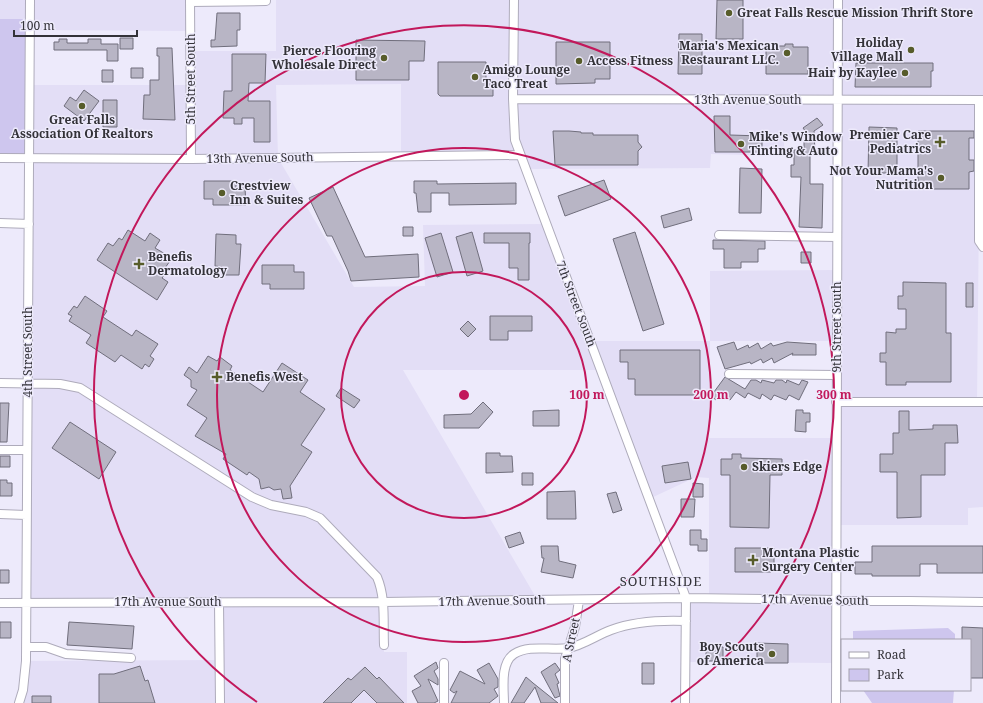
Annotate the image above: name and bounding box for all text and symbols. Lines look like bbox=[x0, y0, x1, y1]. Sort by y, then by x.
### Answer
place label: Great Falls Rescue Mission Thrift Store bbox=[737, 4, 973, 21]
marker: Great Falls Rescue Mission Thrift Store bbox=[724, 8, 734, 18]
scale bar bbox=[14, 12, 137, 38]
text: 100 m bbox=[20, 17, 55, 34]
street label: 5th Street South bbox=[182, 33, 199, 125]
place label: Holiday Village Mall bbox=[831, 34, 904, 65]
place label: Maria's Mexican Restaurant LLC. bbox=[679, 37, 779, 68]
place label: Pierce Flooring Wholesale Direct bbox=[272, 42, 376, 73]
marker: Holiday Village Mall bbox=[906, 45, 916, 55]
marker: Maria's Mexican Restaurant LLC. bbox=[782, 48, 792, 58]
place label: Access Fitness bbox=[587, 52, 673, 69]
marker: Pierce Flooring Wholesale Direct bbox=[379, 53, 389, 63]
marker: Access Fitness bbox=[574, 56, 584, 66]
place label: Amigo Lounge Taco Treat bbox=[483, 61, 570, 92]
place label: Hair by Kaylee bbox=[808, 64, 897, 81]
marker: Hair by Kaylee bbox=[900, 68, 910, 78]
marker: Amigo Lounge Taco Treat bbox=[470, 72, 480, 82]
street label: 13th Avenue South bbox=[694, 91, 802, 108]
marker: Great Falls Association Of Realtors bbox=[77, 101, 87, 111]
place label: Great Falls Association Of Realtors bbox=[11, 111, 153, 142]
place label: Premier Care Pediatrics bbox=[850, 126, 931, 157]
place label: Mike's Window Tinting & Auto bbox=[749, 128, 842, 159]
marker: Premier Care Pediatrics bbox=[934, 136, 946, 148]
marker: Mike's Window Tinting & Auto bbox=[736, 139, 746, 149]
street label: 13th Avenue South bbox=[206, 148, 314, 167]
place label: Not Your Mama's Nutrition bbox=[830, 162, 933, 193]
marker: Not Your Mama's Nutrition bbox=[936, 173, 946, 183]
place label: Crestview Inn & Suites bbox=[230, 177, 304, 208]
marker: Crestview Inn & Suites bbox=[217, 188, 227, 198]
place label: Benefis Dermatology bbox=[148, 248, 227, 279]
marker: Benefis Dermatology bbox=[133, 258, 145, 270]
street label: 7th Street South bbox=[552, 258, 601, 350]
street label: 9th Street South bbox=[828, 281, 845, 373]
street label: 4th Street South bbox=[19, 306, 36, 398]
place label: Benefis West bbox=[226, 368, 303, 385]
marker: Benefis West bbox=[211, 371, 223, 383]
text: 100 m bbox=[569, 386, 605, 403]
text: 200 m bbox=[693, 386, 729, 403]
text: 300 m bbox=[816, 386, 852, 403]
centre of rings bbox=[457, 388, 471, 402]
place label: Skiers Edge bbox=[752, 458, 822, 475]
marker: Skiers Edge bbox=[739, 462, 749, 472]
place label: Montana Plastic Surgery Center bbox=[762, 544, 859, 575]
marker: Montana Plastic Surgery Center bbox=[747, 554, 759, 566]
district label: SOUTHSIDE bbox=[620, 572, 702, 590]
street label: 17th Avenue South bbox=[761, 590, 869, 609]
street label: 17th Avenue South bbox=[438, 591, 546, 610]
street label: 17th Avenue South bbox=[114, 593, 222, 610]
street label: A Street bbox=[558, 616, 584, 664]
place label: Boy Scouts of America bbox=[697, 638, 764, 669]
legend bbox=[841, 639, 971, 691]
text: Road bbox=[877, 646, 907, 663]
marker: Boy Scouts of America bbox=[767, 649, 777, 659]
text: Park bbox=[877, 666, 905, 683]

